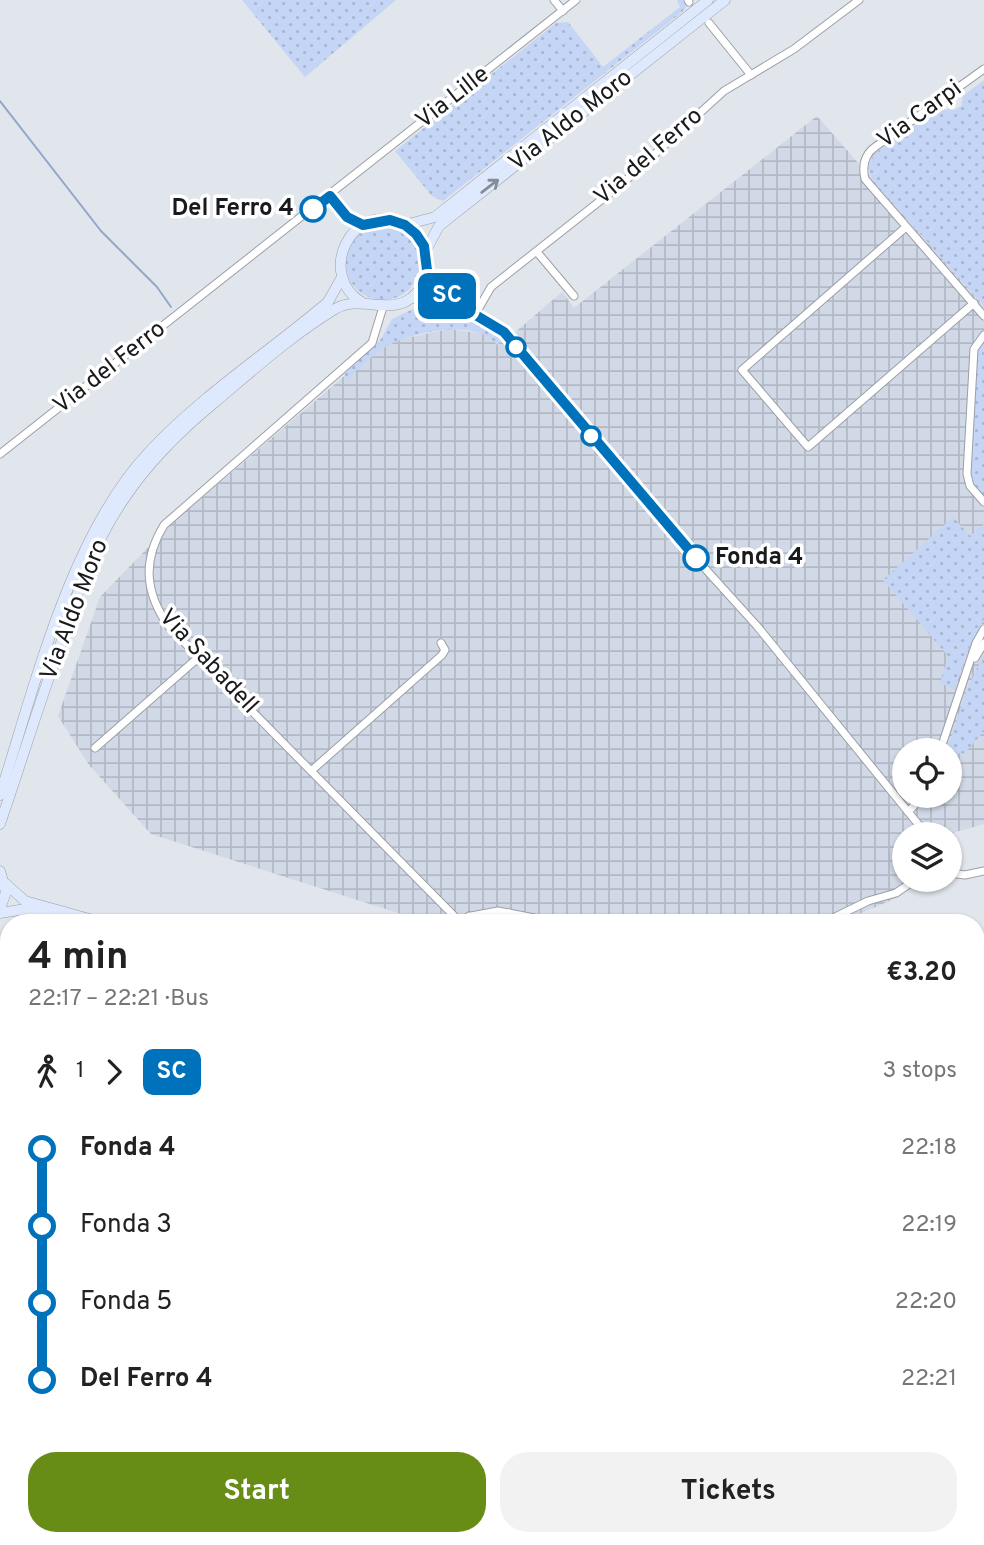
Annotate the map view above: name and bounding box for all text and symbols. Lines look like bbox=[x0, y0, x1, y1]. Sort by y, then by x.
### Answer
street label: Via Lille bbox=[410, 60, 496, 136]
street label: Via Aldo Moro bbox=[503, 63, 639, 179]
street label: Via Carpi bbox=[872, 74, 968, 156]
street label: Via del Ferro bbox=[588, 102, 710, 212]
one-way arrow bbox=[480, 178, 498, 193]
place label: Del Ferro 4 bbox=[171, 194, 294, 224]
marker: Del Ferro 4 bbox=[300, 196, 326, 222]
line badge: SC bbox=[416, 273, 478, 319]
text: SC bbox=[432, 281, 462, 311]
street label: Via del Ferro bbox=[48, 315, 172, 421]
unlabelled marker bbox=[506, 337, 526, 357]
unlabelled marker bbox=[581, 426, 601, 446]
street label: Via Aldo Moro bbox=[34, 535, 116, 685]
place label: Fonda 4 bbox=[715, 543, 803, 573]
marker: Fonda 4 bbox=[683, 545, 709, 571]
street label: Via Sabadell bbox=[152, 603, 264, 721]
map controls bbox=[892, 738, 962, 892]
button: locate bbox=[892, 738, 962, 808]
button: layers bbox=[892, 822, 962, 892]
text: 4 min bbox=[28, 934, 128, 983]
text: €3.20 bbox=[886, 957, 957, 990]
text: 22:17 – 22:21 · Bus bbox=[28, 985, 209, 1014]
icon: walk bbox=[28, 1053, 66, 1091]
icon: forward bbox=[95, 1053, 133, 1091]
text: 1 bbox=[76, 1057, 85, 1086]
text: SC bbox=[157, 1057, 187, 1087]
text: 3 stops bbox=[882, 1057, 957, 1086]
text: Fonda 4 bbox=[80, 1132, 176, 1165]
text: 22:18 bbox=[901, 1134, 957, 1163]
text: Fonda 3 bbox=[80, 1209, 172, 1242]
text: 22:19 bbox=[901, 1211, 957, 1240]
text: Fonda 5 bbox=[80, 1286, 172, 1319]
text: 22:20 bbox=[895, 1288, 957, 1317]
text: Del Ferro 4 bbox=[80, 1363, 213, 1396]
text: 22:21 bbox=[901, 1365, 957, 1394]
button: Start bbox=[28, 1452, 486, 1532]
button: Tickets bbox=[500, 1452, 957, 1532]

